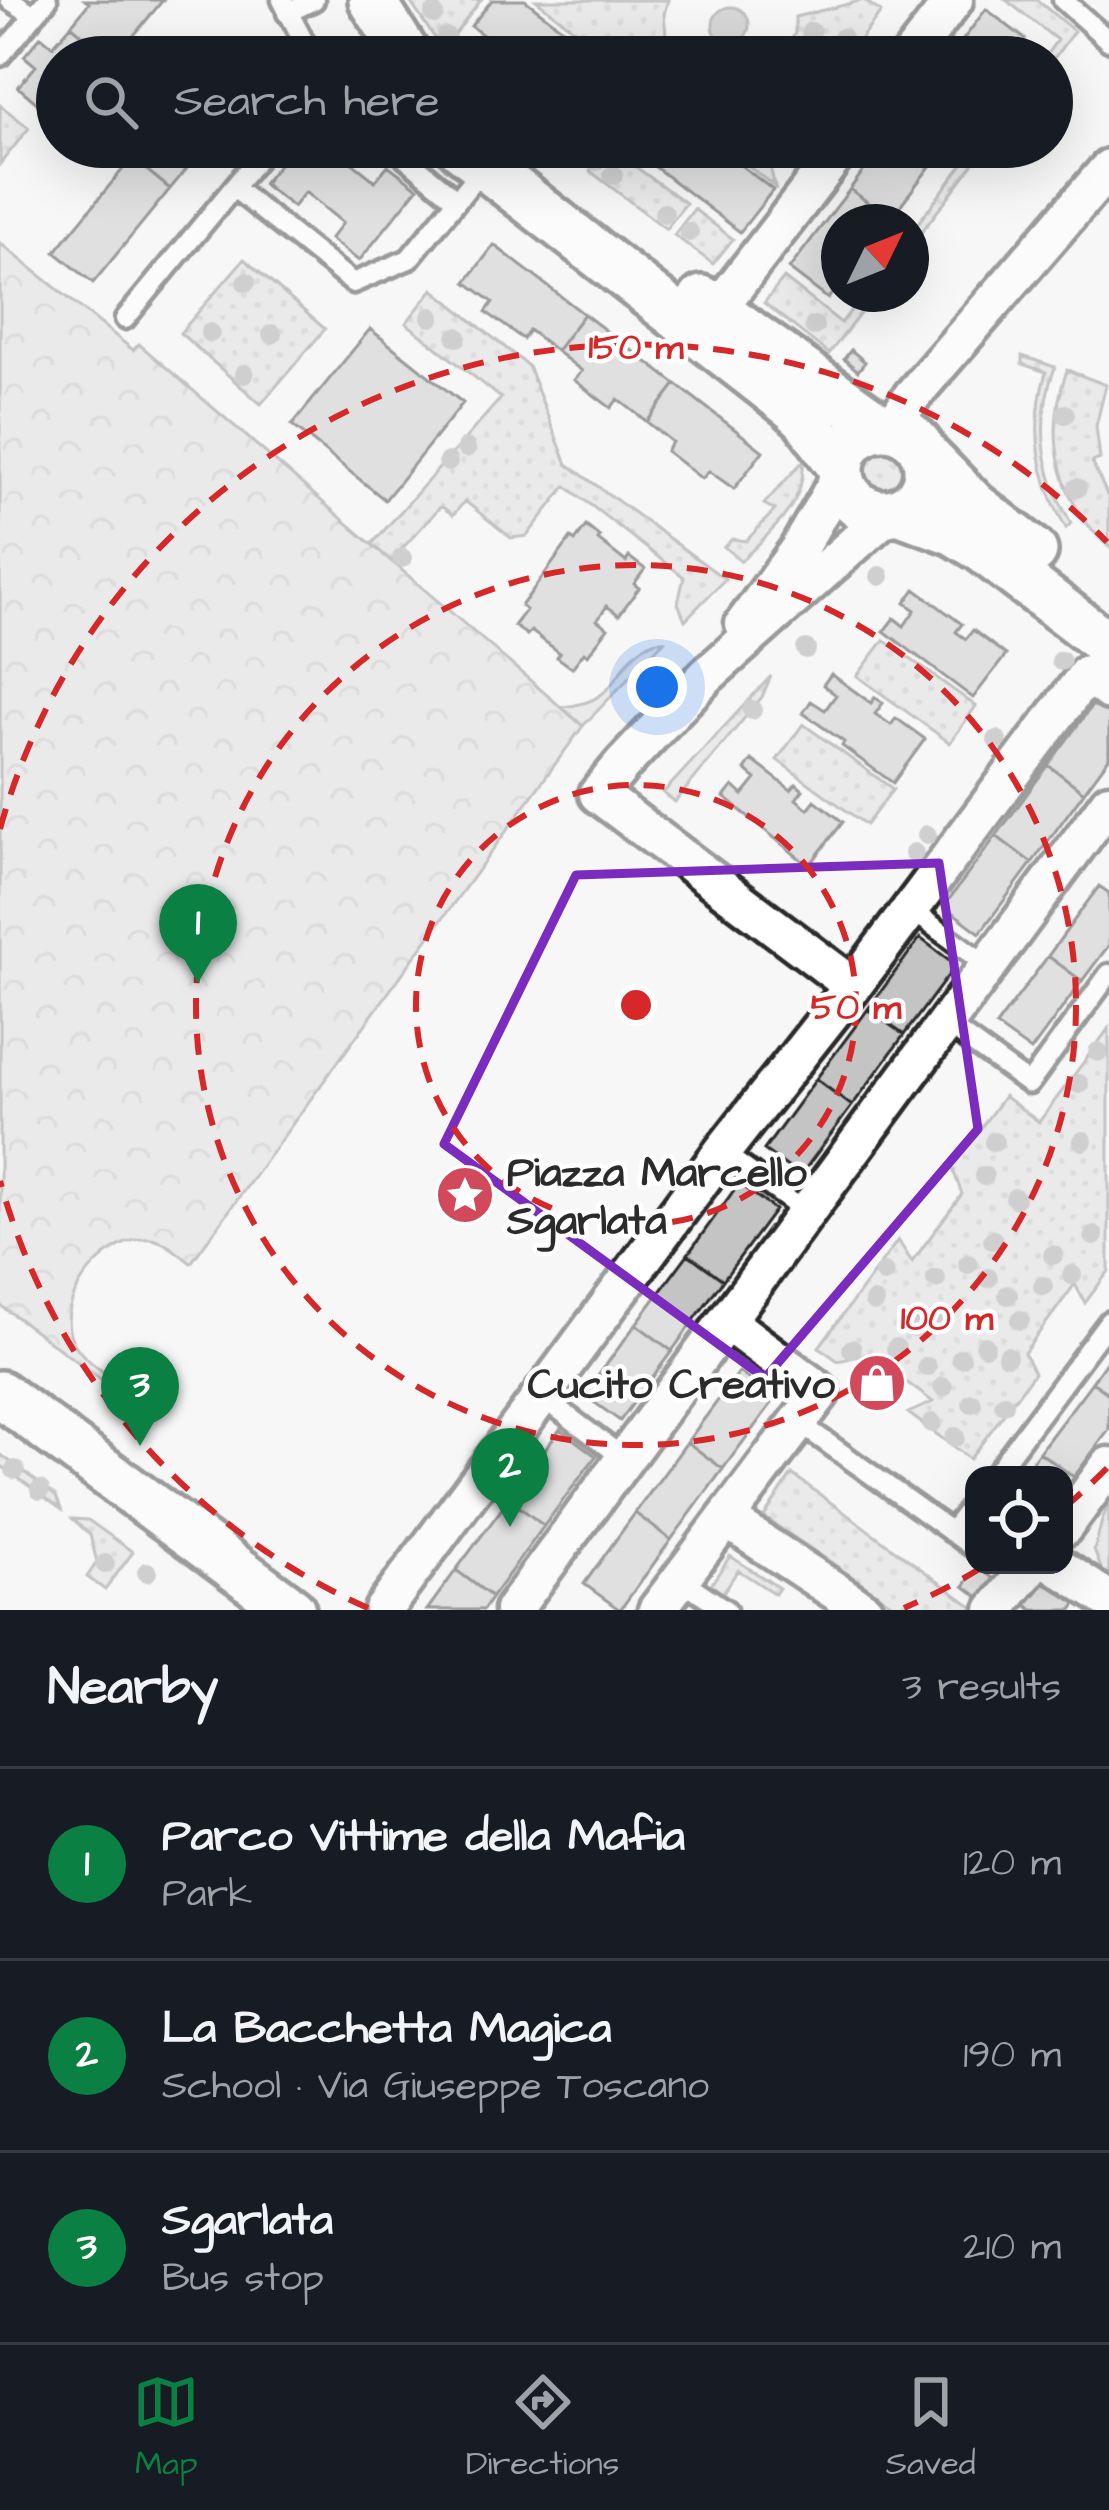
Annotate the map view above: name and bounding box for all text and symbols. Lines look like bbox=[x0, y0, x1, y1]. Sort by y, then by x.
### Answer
search box bbox=[36, 36, 1073, 168]
icon: search bbox=[78, 69, 144, 135]
text: Search here bbox=[174, 71, 440, 133]
north arrow bbox=[821, 204, 929, 312]
text: 150 m bbox=[588, 322, 685, 373]
your location bbox=[627, 657, 687, 717]
pin: 1 bbox=[159, 884, 237, 983]
text: 50 m bbox=[811, 982, 902, 1033]
centre of rings bbox=[615, 984, 657, 1026]
place label: Piazza Marcello Sgarlata bbox=[506, 1145, 807, 1252]
place icon: Piazza Marcello Sgarlata bbox=[434, 1164, 496, 1226]
text: 100 m bbox=[901, 1293, 994, 1344]
pin: 3 bbox=[101, 1347, 179, 1446]
shop icon: Cucito Creativo bbox=[846, 1352, 908, 1414]
place label: Cucito Creativo bbox=[528, 1357, 835, 1415]
pin: 2 bbox=[471, 1428, 549, 1527]
map controls bbox=[965, 1466, 1073, 1574]
button: locate bbox=[965, 1466, 1073, 1574]
text: Nearby bbox=[48, 1653, 218, 1724]
text: 3 results bbox=[902, 1661, 1061, 1715]
text: Parco Vittime della Mafia bbox=[162, 1806, 685, 1868]
text: 1 bbox=[85, 1837, 90, 1891]
text: 120 m bbox=[963, 1837, 1061, 1891]
text: Park bbox=[162, 1868, 252, 1922]
text: La Bacchetta Magica bbox=[162, 1998, 611, 2060]
text: 2 bbox=[76, 2029, 98, 2083]
text: 190 m bbox=[963, 2029, 1061, 2083]
text: School · Via Giuseppe Toscano bbox=[162, 2060, 709, 2114]
text: Sgarlata bbox=[162, 2190, 333, 2252]
text: 3 bbox=[77, 2221, 97, 2275]
text: 210 m bbox=[963, 2221, 1061, 2275]
text: Bus stop bbox=[162, 2252, 324, 2306]
tab: Map bbox=[133, 2369, 199, 2487]
tab: Directions bbox=[466, 2369, 619, 2487]
tab: Saved bbox=[886, 2369, 976, 2487]

